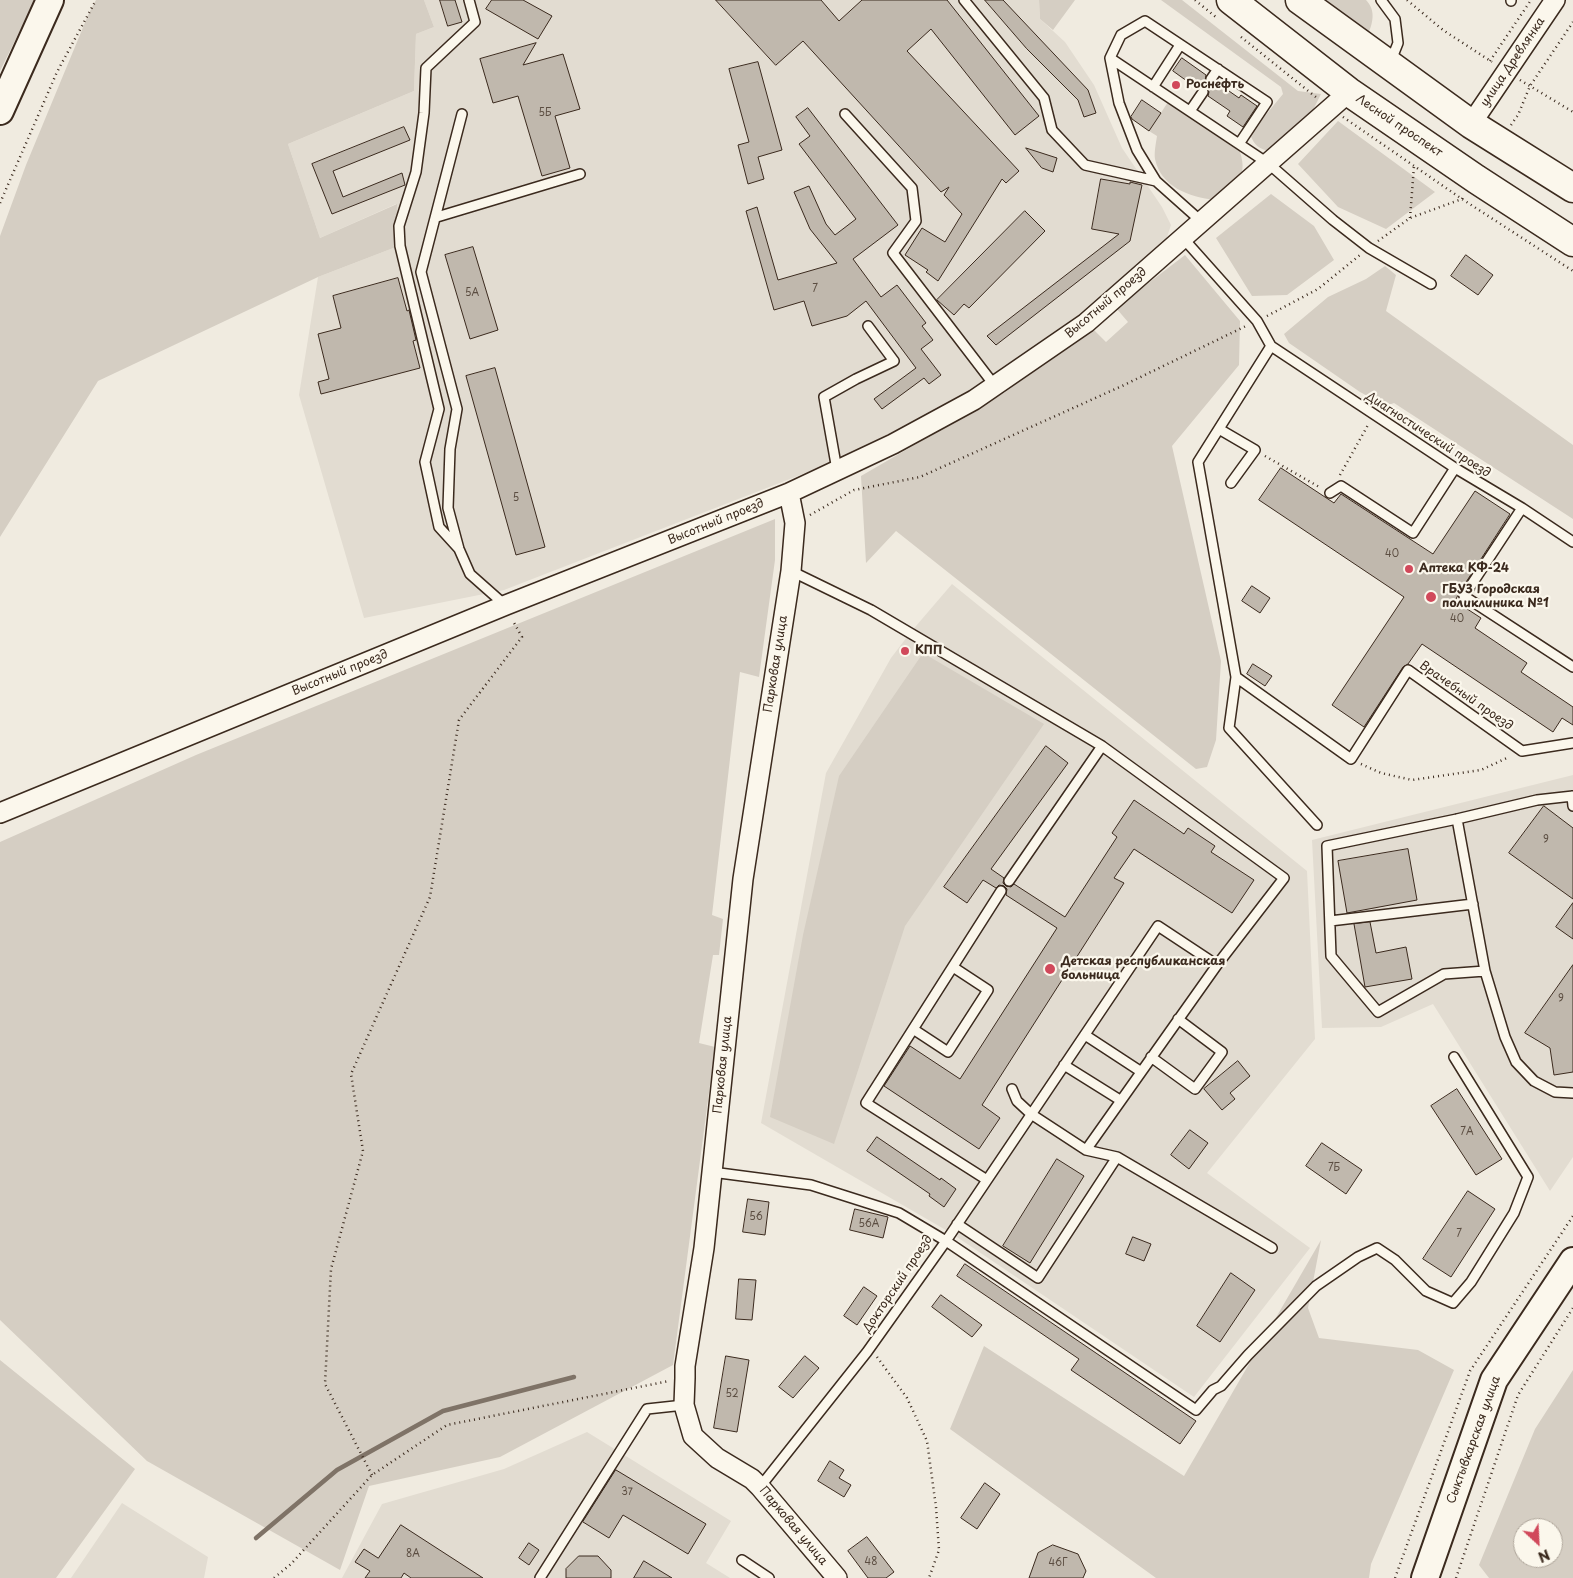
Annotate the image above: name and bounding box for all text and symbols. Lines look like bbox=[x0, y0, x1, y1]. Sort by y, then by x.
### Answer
street label: улица Древлянка bbox=[1478, 15, 1548, 109]
place label: Роснефть bbox=[1186, 78, 1244, 92]
marker: Роснефть bbox=[1170, 79, 1182, 91]
street label: Лесной проспект bbox=[1353, 92, 1445, 160]
house number: 5Б bbox=[539, 107, 551, 119]
street label: Высотный проезд bbox=[1062, 265, 1150, 341]
house number: 7 bbox=[812, 283, 818, 295]
house number: 5А bbox=[465, 287, 479, 299]
street label: Диагностический проезд bbox=[1363, 389, 1493, 481]
house number: 5 bbox=[513, 492, 519, 504]
street label: Высотный проезд bbox=[666, 496, 766, 548]
house number: 40 bbox=[1385, 548, 1399, 560]
place label: Аптека КФ-24 bbox=[1419, 562, 1509, 576]
marker: Аптека КФ-24 bbox=[1403, 563, 1415, 575]
place label: ГБУЗ Городская поликлиника №1 bbox=[1442, 583, 1549, 611]
marker: ГБУЗ Городская поликлиника №1 bbox=[1424, 590, 1438, 604]
house number: 40 bbox=[1450, 613, 1464, 625]
street label: Парковая улица bbox=[761, 614, 791, 714]
place label: КПП bbox=[915, 644, 943, 658]
marker: КПП bbox=[899, 645, 911, 657]
street label: Высотный проезд bbox=[290, 647, 390, 699]
street label: Врачебный проезд bbox=[1417, 658, 1515, 734]
house number: 9 bbox=[1543, 834, 1549, 846]
place label: Детская республиканская больница bbox=[1061, 955, 1225, 983]
marker: Детская республиканская больница bbox=[1043, 962, 1057, 976]
house number: 9 bbox=[1558, 993, 1564, 1005]
street label: Парковая улица bbox=[711, 1015, 735, 1115]
house number: 7А bbox=[1460, 1126, 1474, 1138]
house number: 7Б bbox=[1328, 1162, 1340, 1174]
house number: 56 bbox=[749, 1211, 763, 1223]
house number: 56А bbox=[858, 1218, 880, 1230]
house number: 7 bbox=[1456, 1228, 1462, 1240]
street label: Докторский проезд bbox=[860, 1233, 936, 1335]
street label: Сыктывкарская улица bbox=[1444, 1374, 1504, 1506]
house number: 52 bbox=[725, 1388, 739, 1400]
street label: Парковая улица bbox=[756, 1484, 830, 1568]
house number: 37 bbox=[621, 1486, 633, 1498]
north arrow bbox=[1513, 1518, 1563, 1568]
text: N bbox=[1535, 1544, 1554, 1568]
house number: 8А bbox=[406, 1548, 420, 1560]
house number: 48 bbox=[865, 1556, 877, 1568]
house number: 46Г bbox=[1048, 1557, 1068, 1569]

